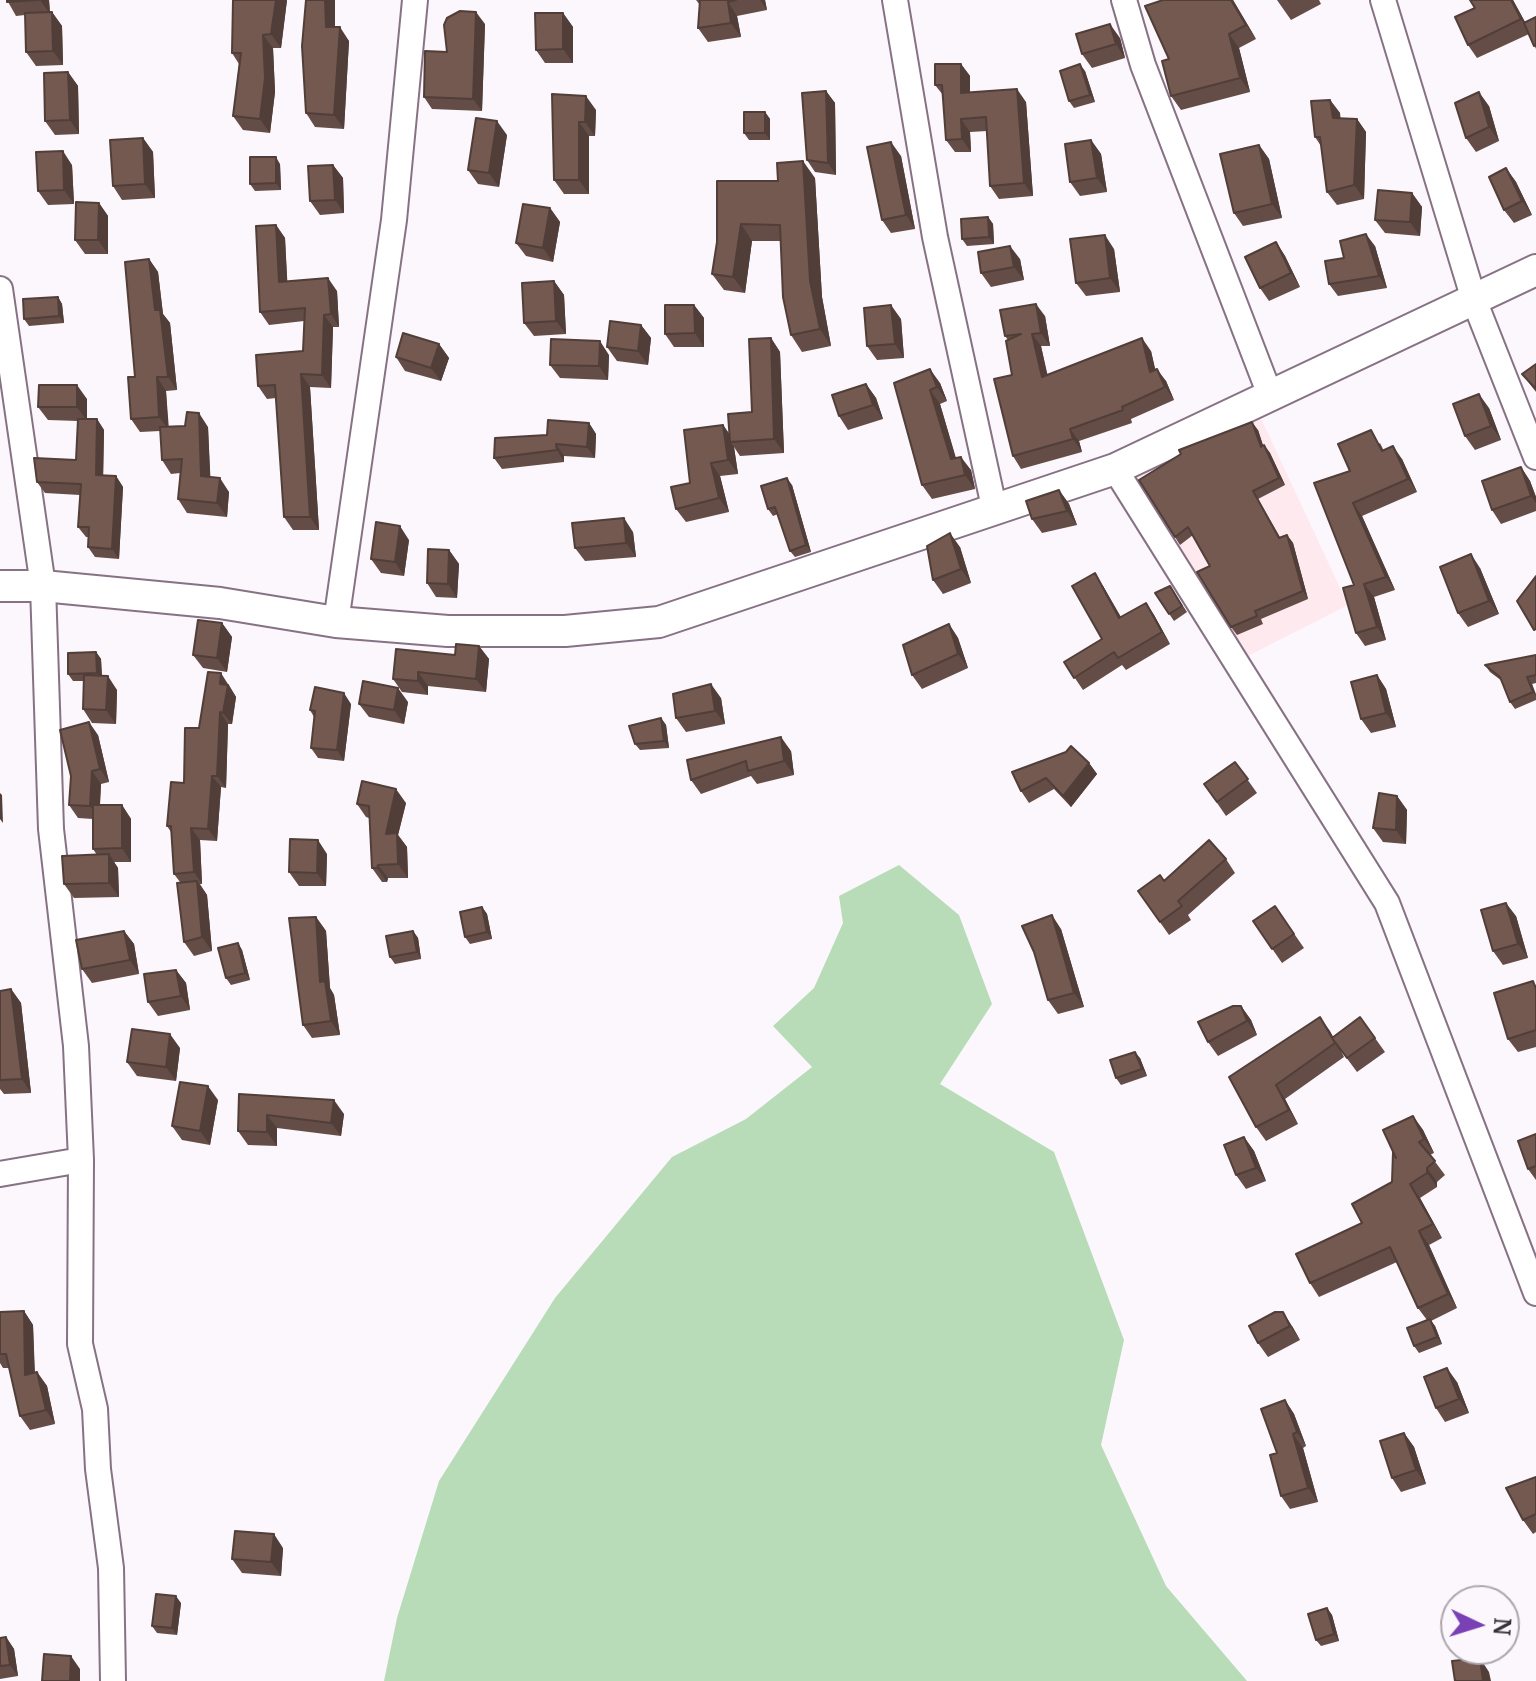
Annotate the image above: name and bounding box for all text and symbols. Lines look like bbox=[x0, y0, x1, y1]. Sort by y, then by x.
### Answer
north arrow bbox=[1440, 1585, 1520, 1665]
text: N bbox=[1487, 1617, 1517, 1636]

